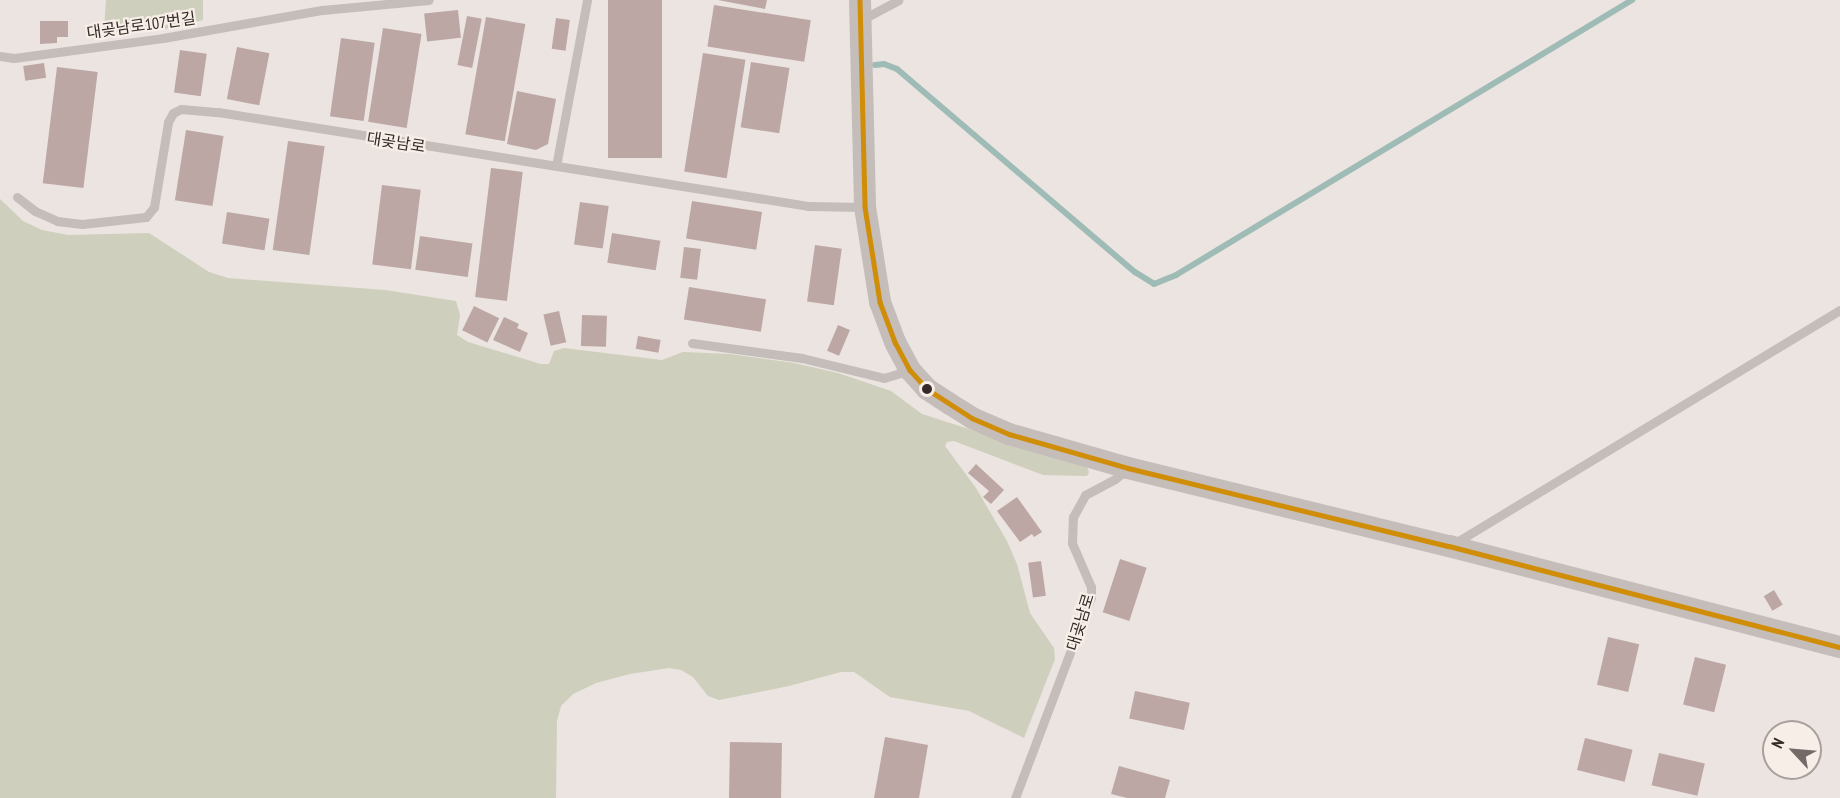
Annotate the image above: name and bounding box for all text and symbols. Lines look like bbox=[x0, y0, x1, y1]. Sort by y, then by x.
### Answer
street label: 대곶남로107번길 bbox=[85, 8, 197, 42]
street label: 대곶남로 bbox=[365, 128, 427, 156]
unlabelled marker bbox=[921, 383, 933, 395]
street label: 대곶남로 bbox=[1062, 591, 1098, 653]
north arrow bbox=[1762, 720, 1822, 780]
text: N bbox=[1767, 735, 1788, 751]

